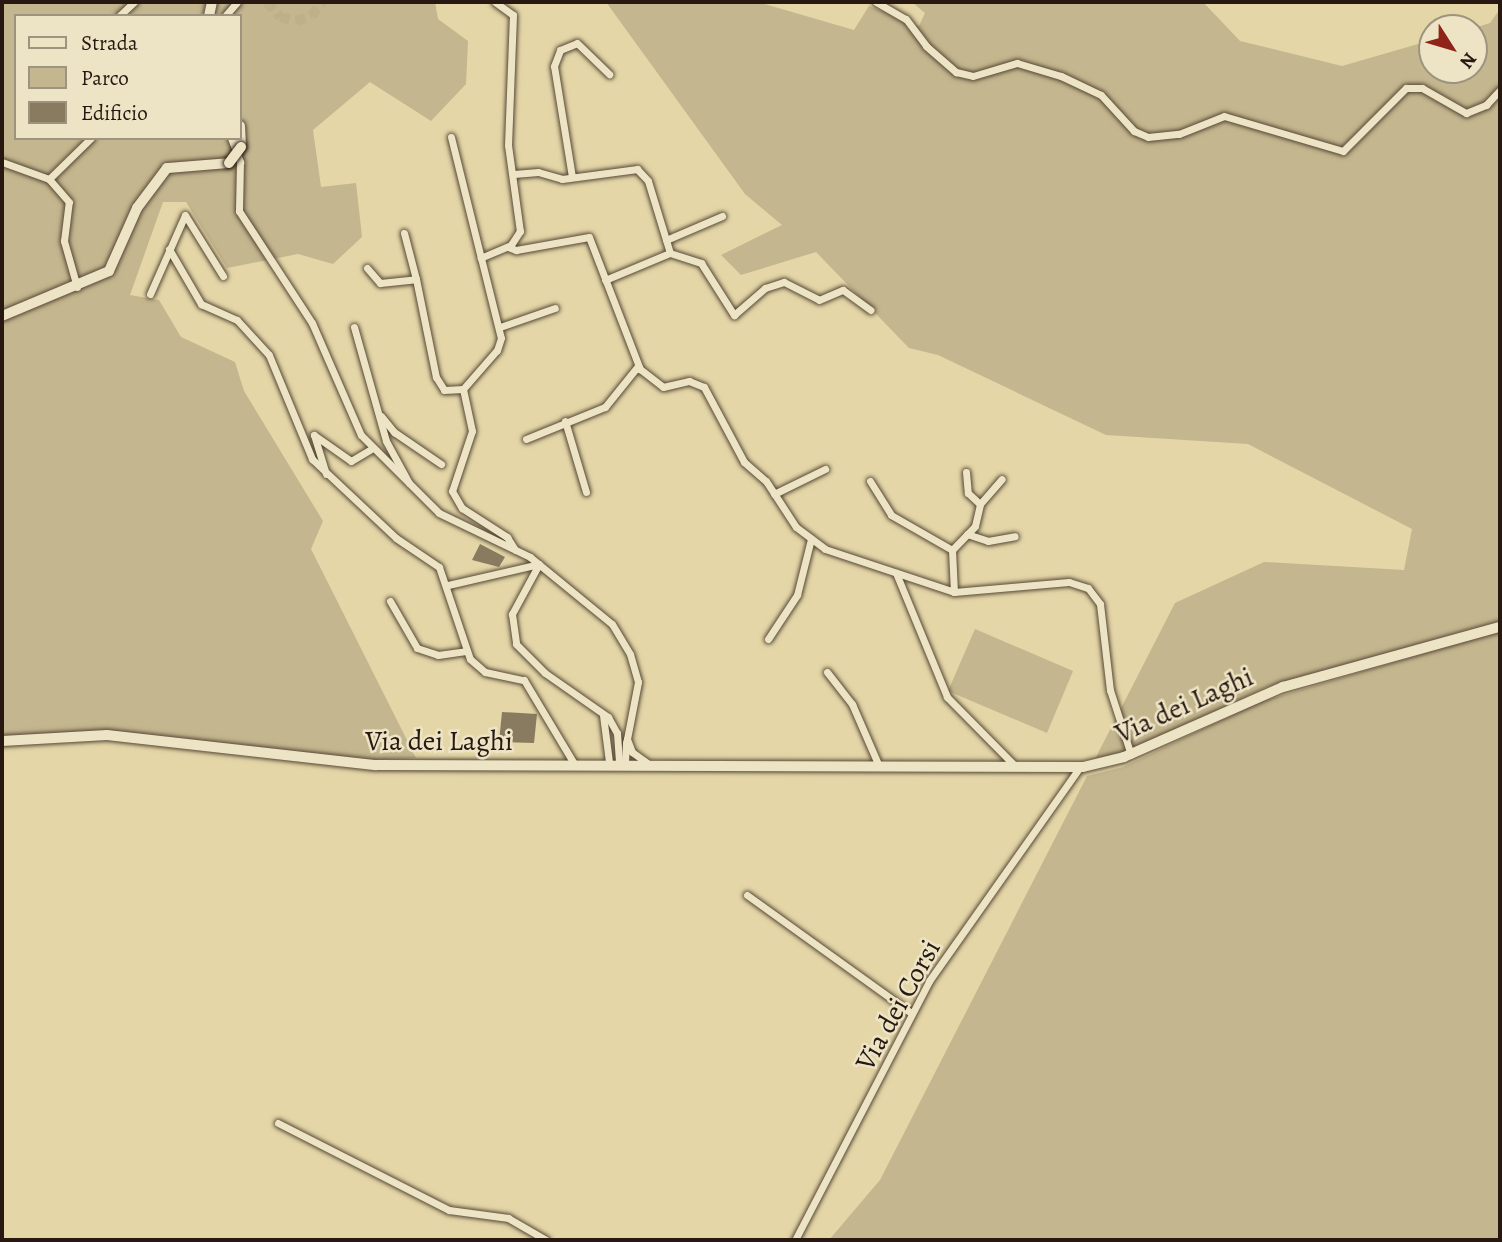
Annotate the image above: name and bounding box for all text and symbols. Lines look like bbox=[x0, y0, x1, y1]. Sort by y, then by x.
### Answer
legend bbox=[14, 14, 242, 140]
north arrow bbox=[1418, 14, 1488, 84]
text: Strada bbox=[81, 29, 138, 57]
text: N bbox=[1454, 47, 1483, 74]
text: Parco bbox=[81, 64, 129, 92]
text: Edificio bbox=[81, 99, 148, 127]
street label: Via dei Laghi bbox=[1110, 660, 1258, 750]
street label: Via dei Laghi bbox=[365, 724, 513, 758]
street label: Via dei Corsi bbox=[848, 934, 948, 1076]

